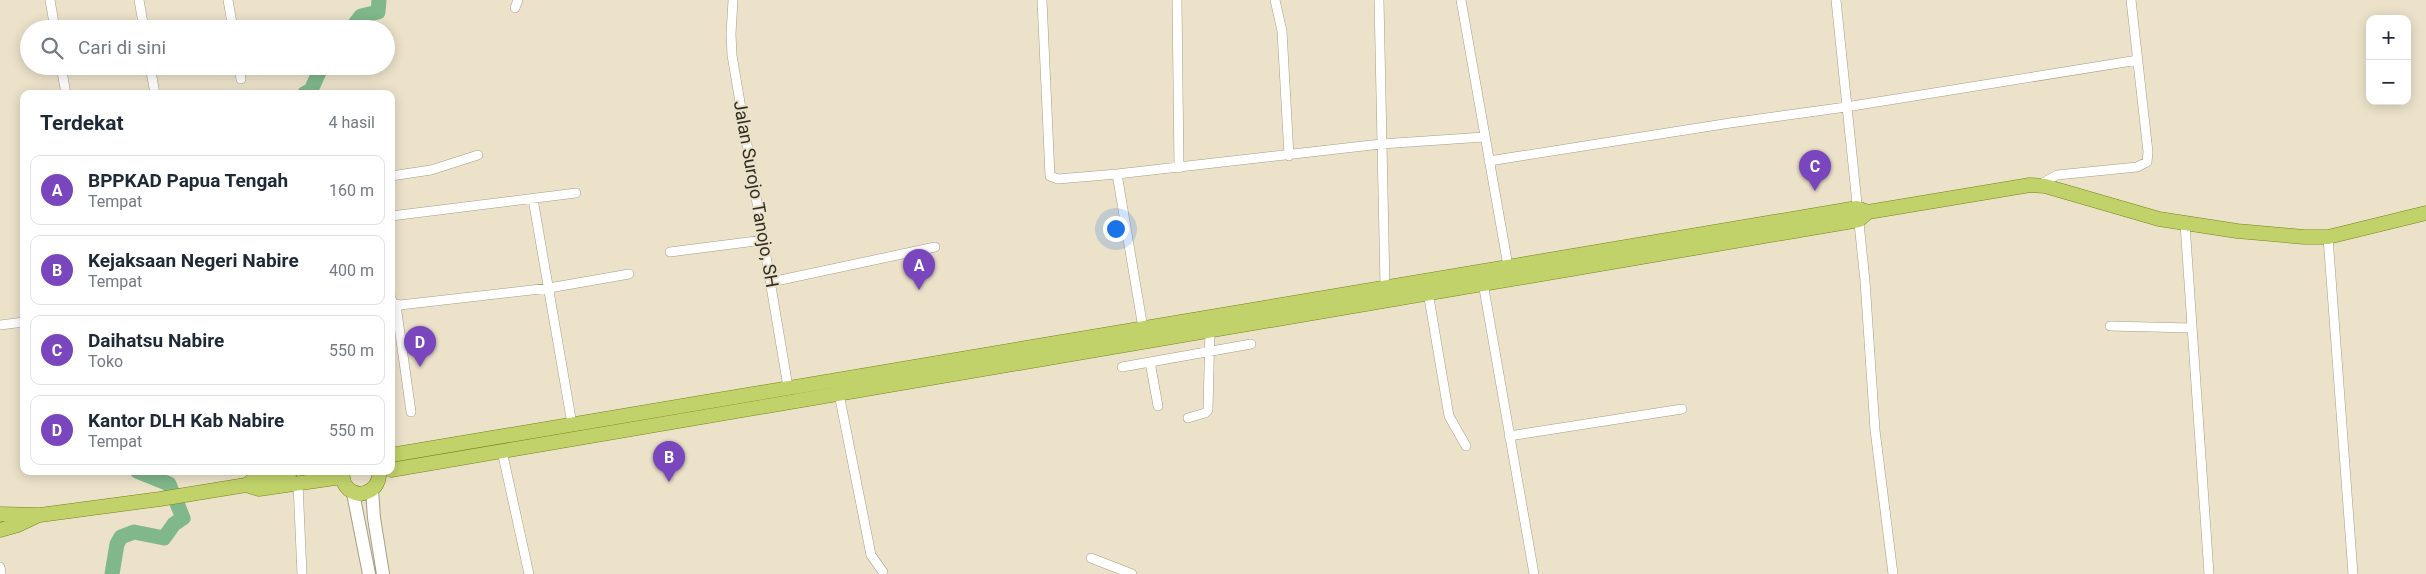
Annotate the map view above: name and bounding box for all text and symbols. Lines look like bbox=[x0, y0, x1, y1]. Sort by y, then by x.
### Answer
map controls bbox=[2366, 15, 2411, 105]
button: + bbox=[2366, 15, 2411, 60]
search box bbox=[20, 20, 395, 75]
icon: search bbox=[38, 34, 66, 62]
text: Cari di sini bbox=[78, 36, 166, 59]
button: − bbox=[2366, 60, 2411, 105]
street label: Jalan Surojo Tanojo, SH bbox=[730, 99, 783, 289]
text: Terdekat bbox=[40, 111, 124, 135]
text: 4 hasil bbox=[328, 113, 375, 132]
pin: C bbox=[1799, 150, 1831, 191]
text: BPPKAD Papua Tengah bbox=[88, 169, 288, 192]
text: A bbox=[52, 181, 62, 200]
text: 160 m bbox=[329, 181, 374, 200]
text: Tempat bbox=[88, 192, 142, 211]
your location bbox=[1103, 216, 1129, 242]
text: Kejaksaan Negeri Nabire bbox=[88, 249, 299, 272]
pin: A bbox=[903, 249, 935, 290]
text: B bbox=[52, 261, 62, 280]
text: 400 m bbox=[329, 261, 374, 280]
text: Tempat bbox=[88, 272, 142, 291]
pin: D bbox=[404, 326, 436, 367]
text: Daihatsu Nabire bbox=[88, 329, 224, 352]
text: C bbox=[52, 341, 62, 360]
text: 550 m bbox=[329, 341, 374, 360]
text: Toko bbox=[88, 352, 123, 371]
text: Kantor DLH Kab Nabire bbox=[88, 409, 284, 432]
text: D bbox=[52, 421, 62, 440]
text: 550 m bbox=[329, 421, 374, 440]
text: Tempat bbox=[88, 432, 142, 451]
pin: B bbox=[653, 441, 685, 482]

